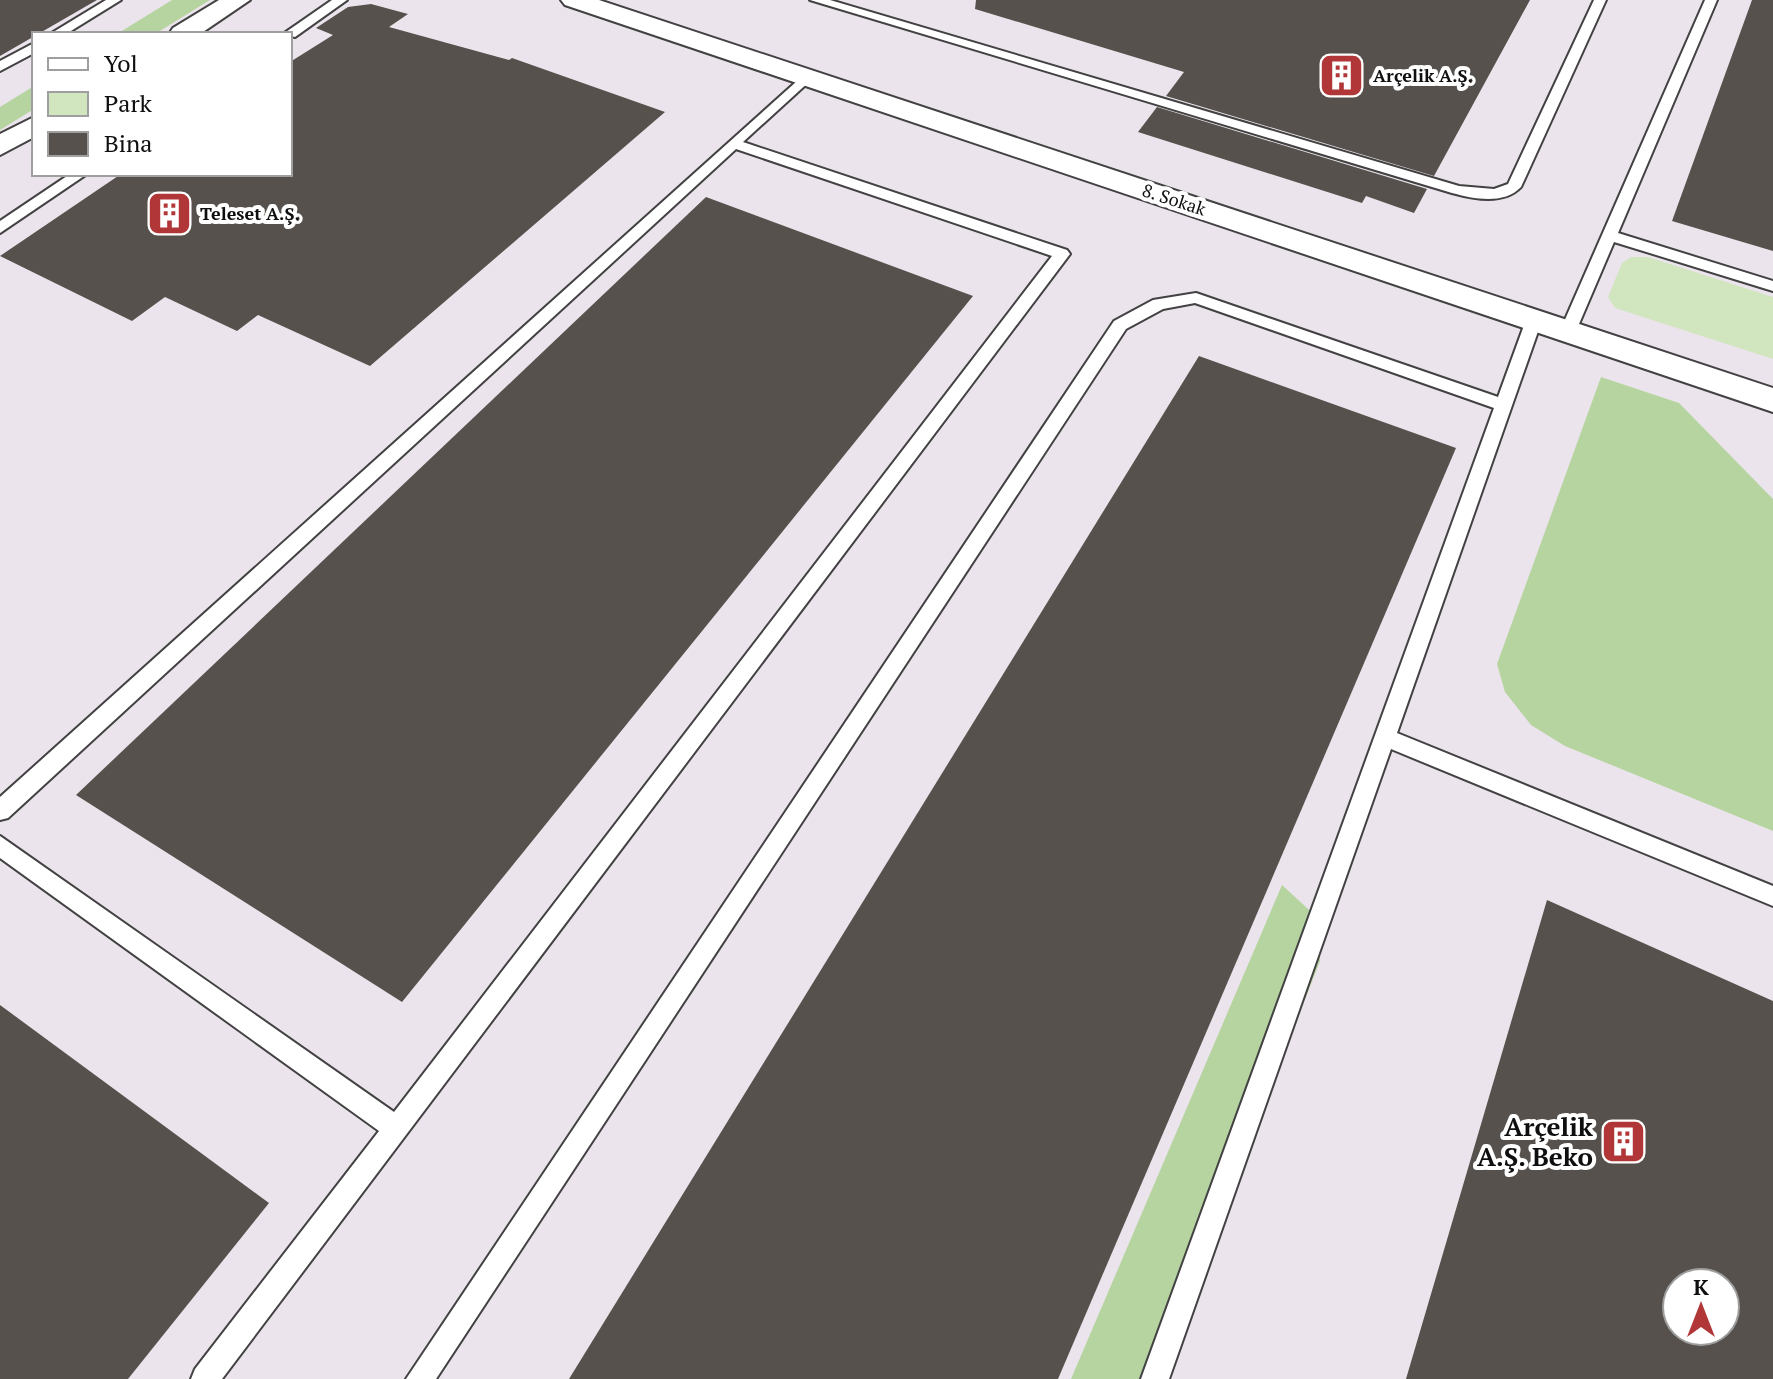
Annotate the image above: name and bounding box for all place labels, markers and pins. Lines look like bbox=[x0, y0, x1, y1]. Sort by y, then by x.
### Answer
building icon: Arçelik A.Ş. bbox=[1318, 52, 1366, 100]
place label: Arçelik A.Ş. bbox=[1373, 63, 1473, 87]
building icon: Teleset A.Ş. bbox=[145, 190, 193, 238]
place label: Teleset A.Ş. bbox=[200, 201, 300, 225]
place label: Arçelik A.Ş. Beko bbox=[1477, 1109, 1594, 1173]
building icon: Arçelik A.Ş. Beko bbox=[1600, 1118, 1648, 1166]

